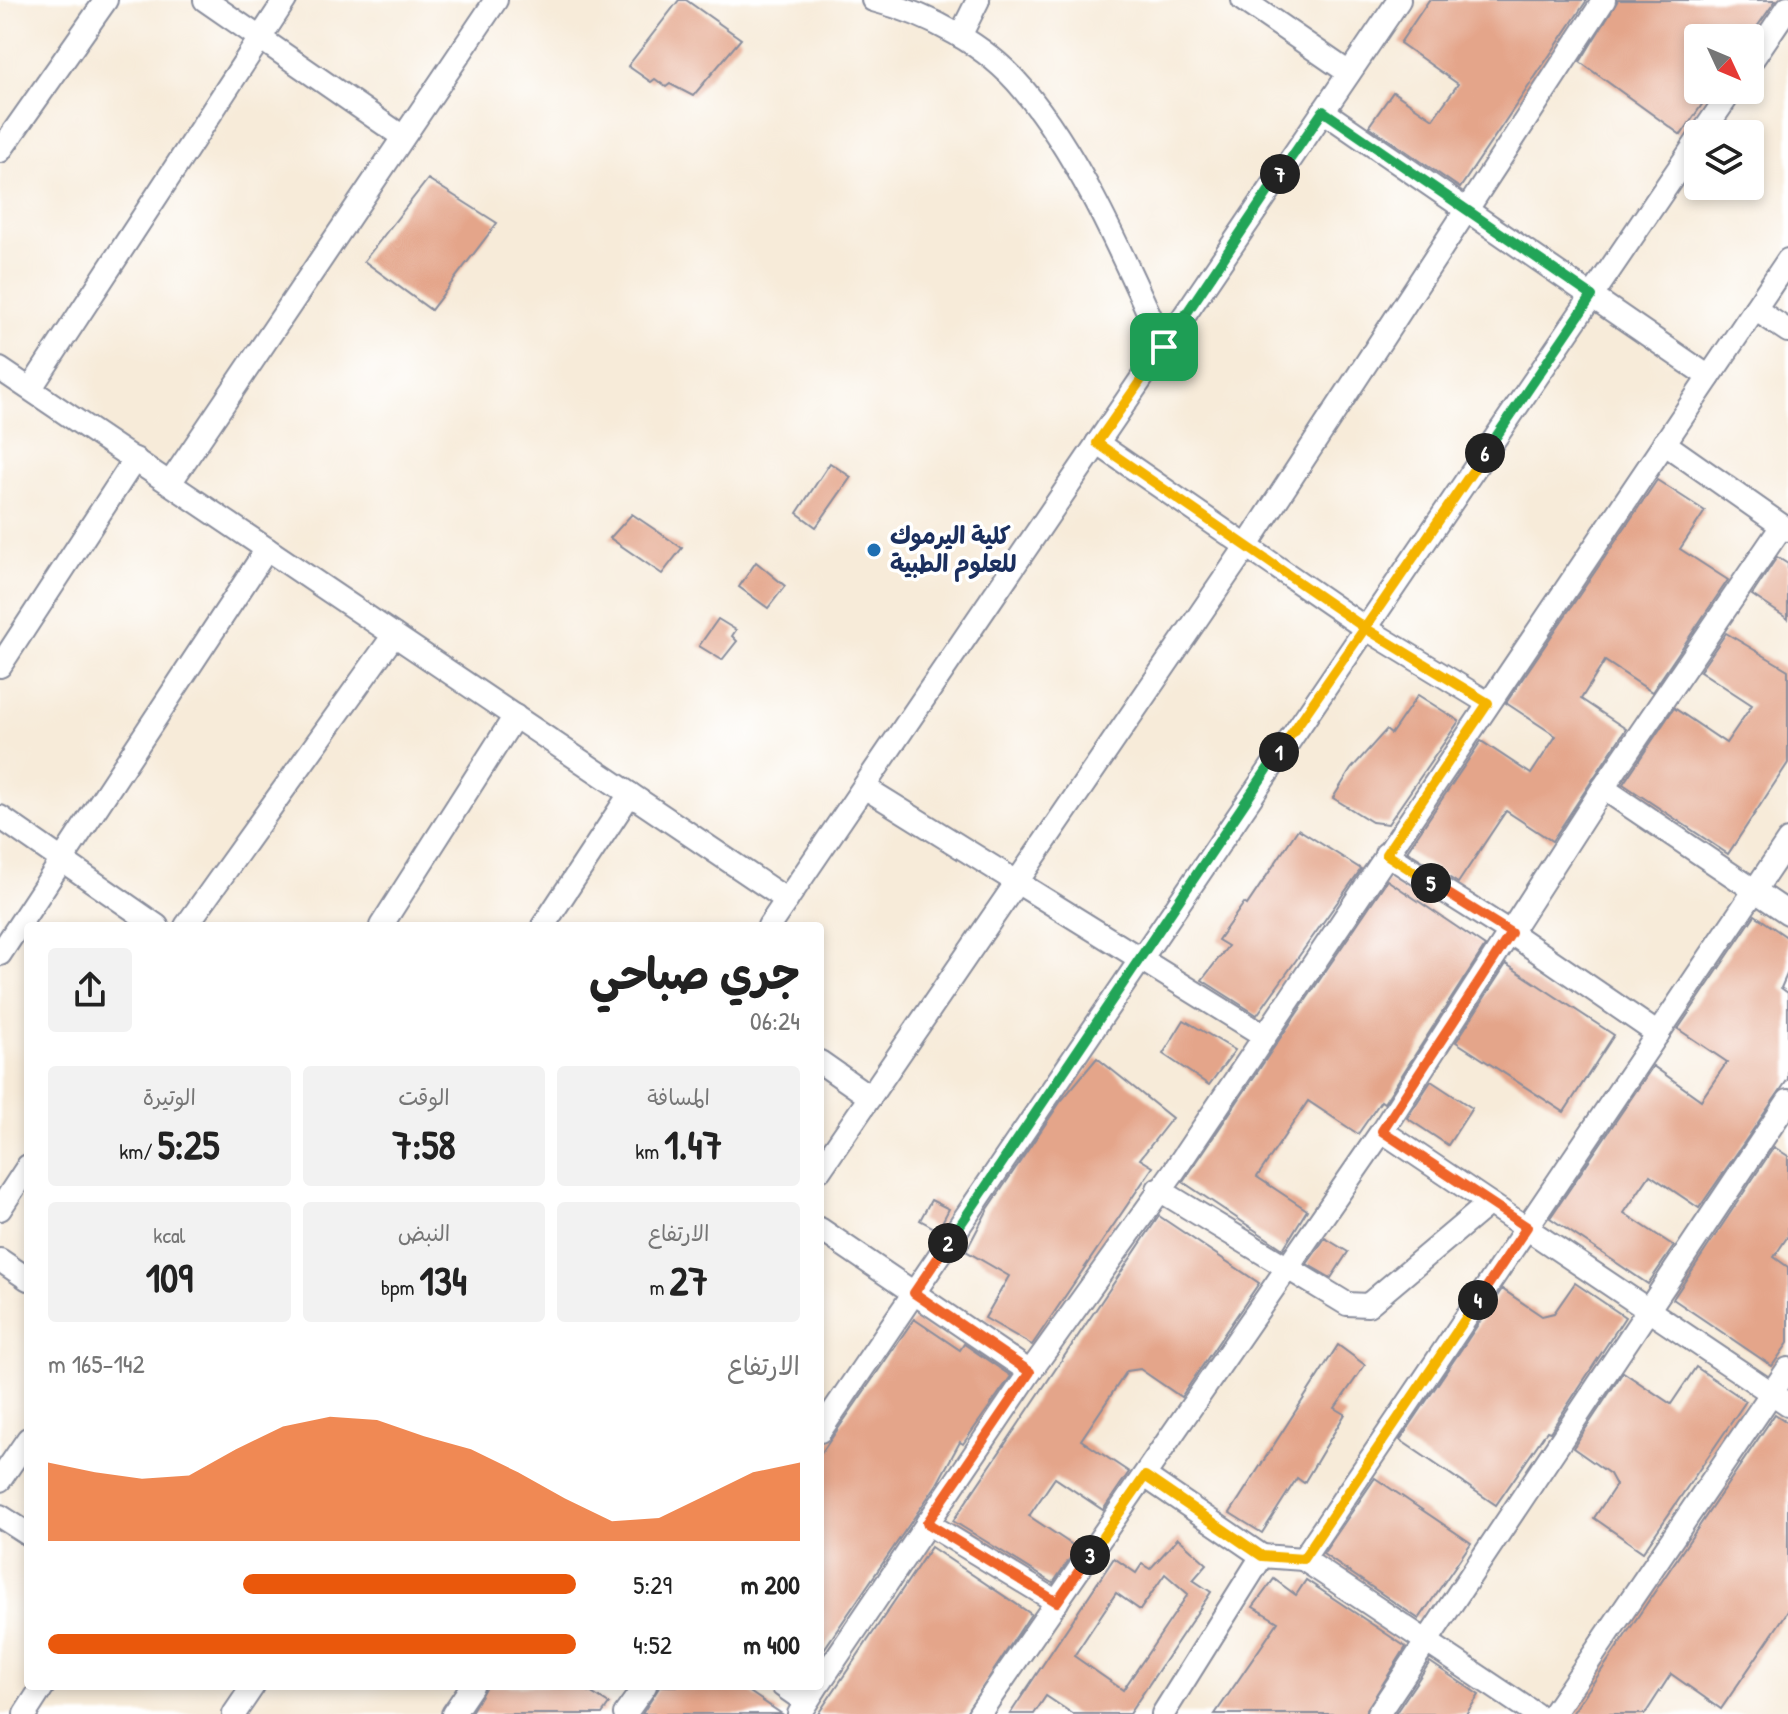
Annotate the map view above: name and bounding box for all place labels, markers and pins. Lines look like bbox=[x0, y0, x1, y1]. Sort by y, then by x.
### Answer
pin: 7 bbox=[1260, 154, 1300, 194]
pin bbox=[1130, 313, 1198, 381]
pin: 6 bbox=[1465, 433, 1505, 473]
place label: كلية اليرموك للعلوم الطبية bbox=[890, 519, 1016, 582]
marker: كلية اليرموك للعلوم الطبية bbox=[865, 541, 883, 559]
pin: 1 bbox=[1259, 732, 1299, 772]
pin: 5 bbox=[1411, 863, 1451, 903]
pin: 2 bbox=[928, 1223, 968, 1263]
pin: 4 bbox=[1458, 1280, 1498, 1320]
pin: 3 bbox=[1070, 1535, 1110, 1575]

